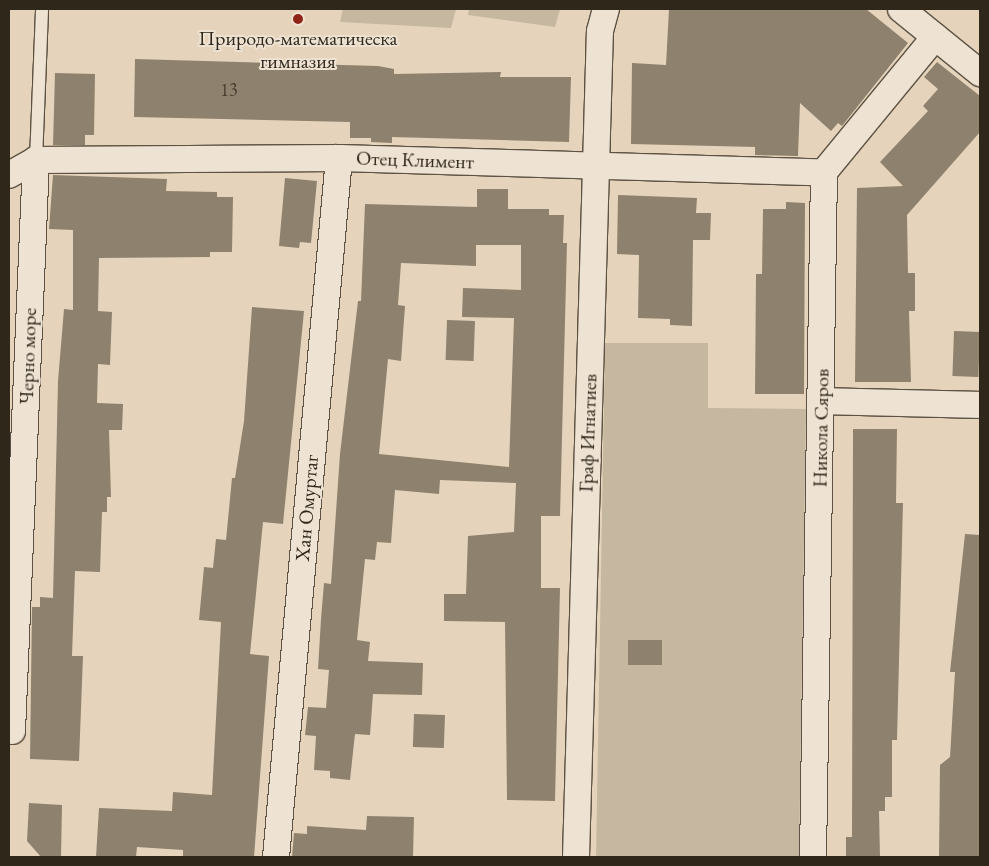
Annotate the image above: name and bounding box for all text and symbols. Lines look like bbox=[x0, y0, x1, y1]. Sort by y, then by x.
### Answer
marker: Природо-математическа гимназия bbox=[292, 13, 304, 25]
place label: Природо-математическа гимназия bbox=[198, 27, 398, 74]
house number: 13 bbox=[220, 79, 238, 101]
street label: Отец Климент bbox=[356, 146, 474, 174]
street label: Черно море bbox=[14, 307, 42, 405]
street label: Никола Сяров bbox=[808, 368, 834, 488]
street label: Граф Игнатиев bbox=[574, 373, 602, 493]
street label: Хан Омуртаг bbox=[290, 454, 324, 562]

